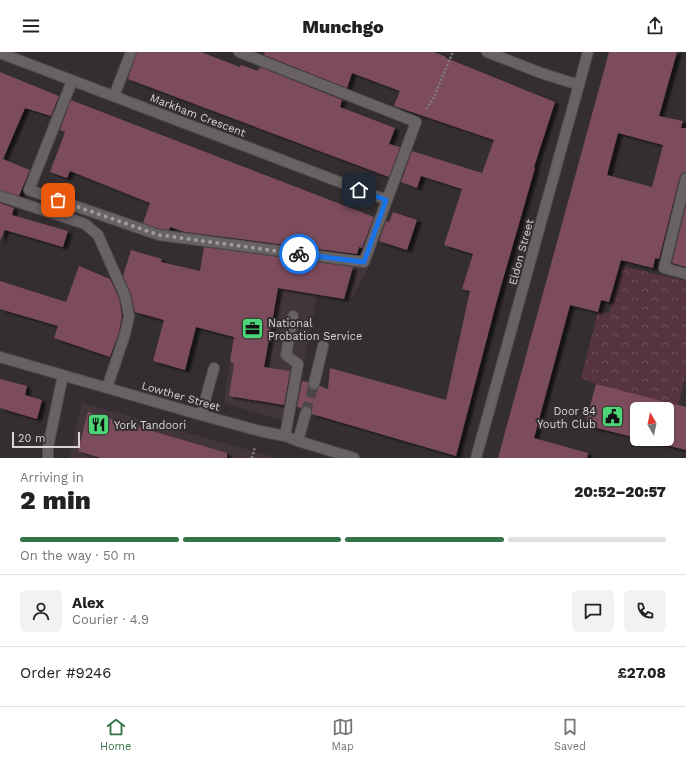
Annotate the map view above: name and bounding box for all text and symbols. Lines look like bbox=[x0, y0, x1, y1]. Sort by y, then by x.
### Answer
icon: menu bbox=[20, 15, 42, 37]
icon: share bbox=[644, 15, 666, 37]
text: Munchgo bbox=[302, 16, 384, 37]
street label: Markham Crescent bbox=[148, 91, 248, 140]
pin bbox=[342, 173, 376, 207]
icon: home bbox=[348, 179, 370, 201]
pin bbox=[41, 183, 75, 217]
icon: bag bbox=[47, 189, 69, 211]
street label: Eldon Street bbox=[506, 217, 537, 286]
courier bbox=[279, 234, 319, 274]
icon: bike bbox=[288, 243, 310, 265]
office icon: National Probation Service bbox=[240, 316, 266, 342]
place label: National Probation Service bbox=[268, 317, 362, 343]
street label: Lowther Street bbox=[140, 379, 222, 414]
north arrow bbox=[630, 402, 674, 446]
map controls bbox=[630, 402, 674, 446]
public building icon: Door 84 Youth Club bbox=[599, 404, 625, 430]
place label: Door 84 Youth Club bbox=[537, 405, 596, 431]
restaurant icon: York Tandoori bbox=[85, 412, 111, 438]
place label: York Tandoori bbox=[114, 419, 186, 432]
scale bar bbox=[12, 430, 80, 449]
text: 20 m bbox=[18, 432, 46, 445]
text: Arriving in bbox=[20, 470, 84, 485]
text: 20:52–20:57 bbox=[574, 483, 666, 501]
text: 2 min bbox=[20, 485, 91, 515]
text: On the way · 50 m bbox=[20, 548, 135, 563]
button: person bbox=[20, 590, 62, 632]
button: chat bbox=[572, 590, 614, 632]
button: phone bbox=[624, 590, 666, 632]
text: Alex bbox=[72, 594, 104, 612]
text: Courier · 4.9 bbox=[72, 612, 149, 627]
text: Order #9246 bbox=[20, 664, 111, 682]
text: £27.08 bbox=[617, 664, 666, 682]
tab: Home bbox=[100, 716, 131, 753]
tab: Map bbox=[331, 716, 354, 753]
tab: Saved bbox=[554, 716, 586, 753]

